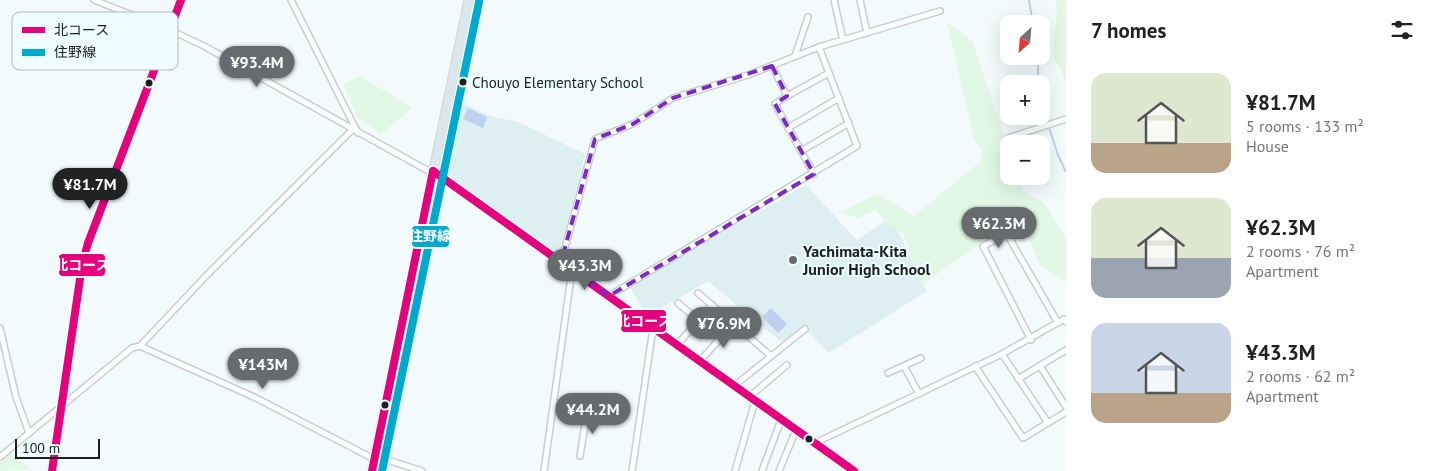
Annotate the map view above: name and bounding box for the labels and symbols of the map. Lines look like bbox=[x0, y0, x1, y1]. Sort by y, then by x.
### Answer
legend bbox=[12, 12, 178, 70]
north arrow bbox=[1000, 15, 1050, 65]
text: 北コース bbox=[54, 21, 109, 39]
text: 住野線 bbox=[54, 43, 96, 61]
pin: ¥93.4M bbox=[216, 46, 298, 88]
place label: Chouyo Elementary School bbox=[472, 73, 644, 92]
marker: Chouyo Elementary School bbox=[458, 77, 468, 87]
unlabelled marker bbox=[144, 78, 154, 88]
pin: ¥81.7M bbox=[49, 168, 131, 210]
pin: ¥62.3M bbox=[958, 206, 1040, 249]
line badge: 住野線 bbox=[411, 225, 450, 248]
text: 住野線 bbox=[409, 227, 451, 245]
place label: Yachimata-Kita Junior High School bbox=[802, 241, 931, 279]
pin: ¥43.3M bbox=[544, 248, 626, 291]
line badge: 北コース bbox=[58, 253, 106, 277]
marker: Yachimata-Kita Junior High School bbox=[787, 254, 799, 266]
text: 北コース bbox=[54, 256, 110, 274]
pin: ¥76.9M bbox=[683, 306, 765, 349]
line badge: 北コース bbox=[620, 309, 667, 333]
text: 北コース bbox=[616, 312, 672, 330]
pin: ¥143M bbox=[228, 348, 298, 390]
pin: ¥44.2M bbox=[552, 392, 634, 435]
unlabelled marker bbox=[380, 400, 390, 410]
unlabelled marker bbox=[804, 434, 814, 444]
scale bar bbox=[15, 436, 100, 459]

